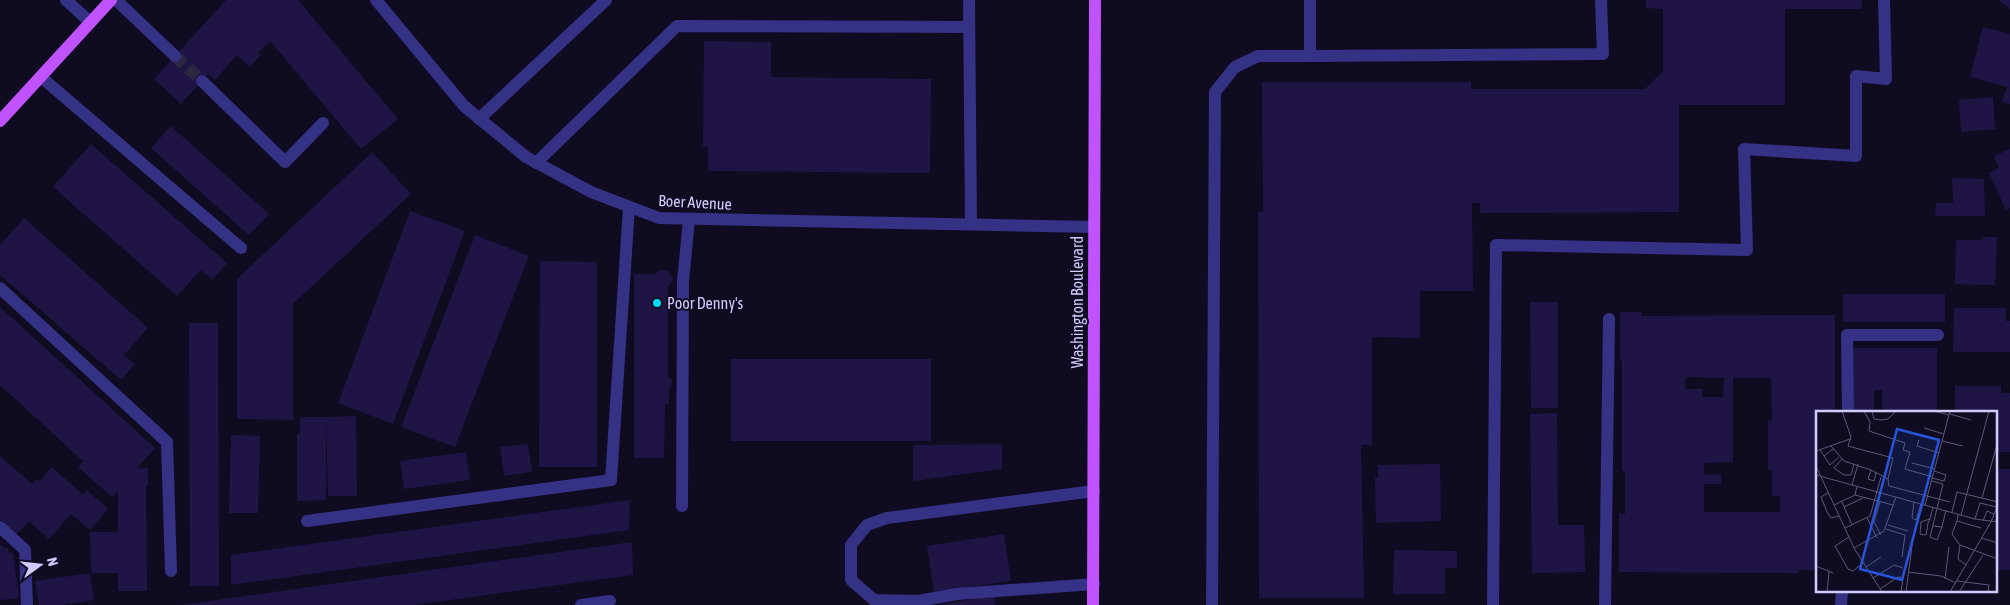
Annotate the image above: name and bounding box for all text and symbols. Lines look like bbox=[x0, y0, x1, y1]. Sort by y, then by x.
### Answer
street label: Boer Avenue bbox=[658, 191, 732, 213]
street label: Washington Boulevard bbox=[1068, 236, 1087, 368]
place label: Poor Denny's bbox=[667, 294, 744, 313]
marker: Poor Denny's bbox=[651, 297, 663, 309]
inset map bbox=[1816, 411, 1998, 592]
north arrow bbox=[15, 540, 65, 590]
text: N bbox=[44, 556, 61, 568]

